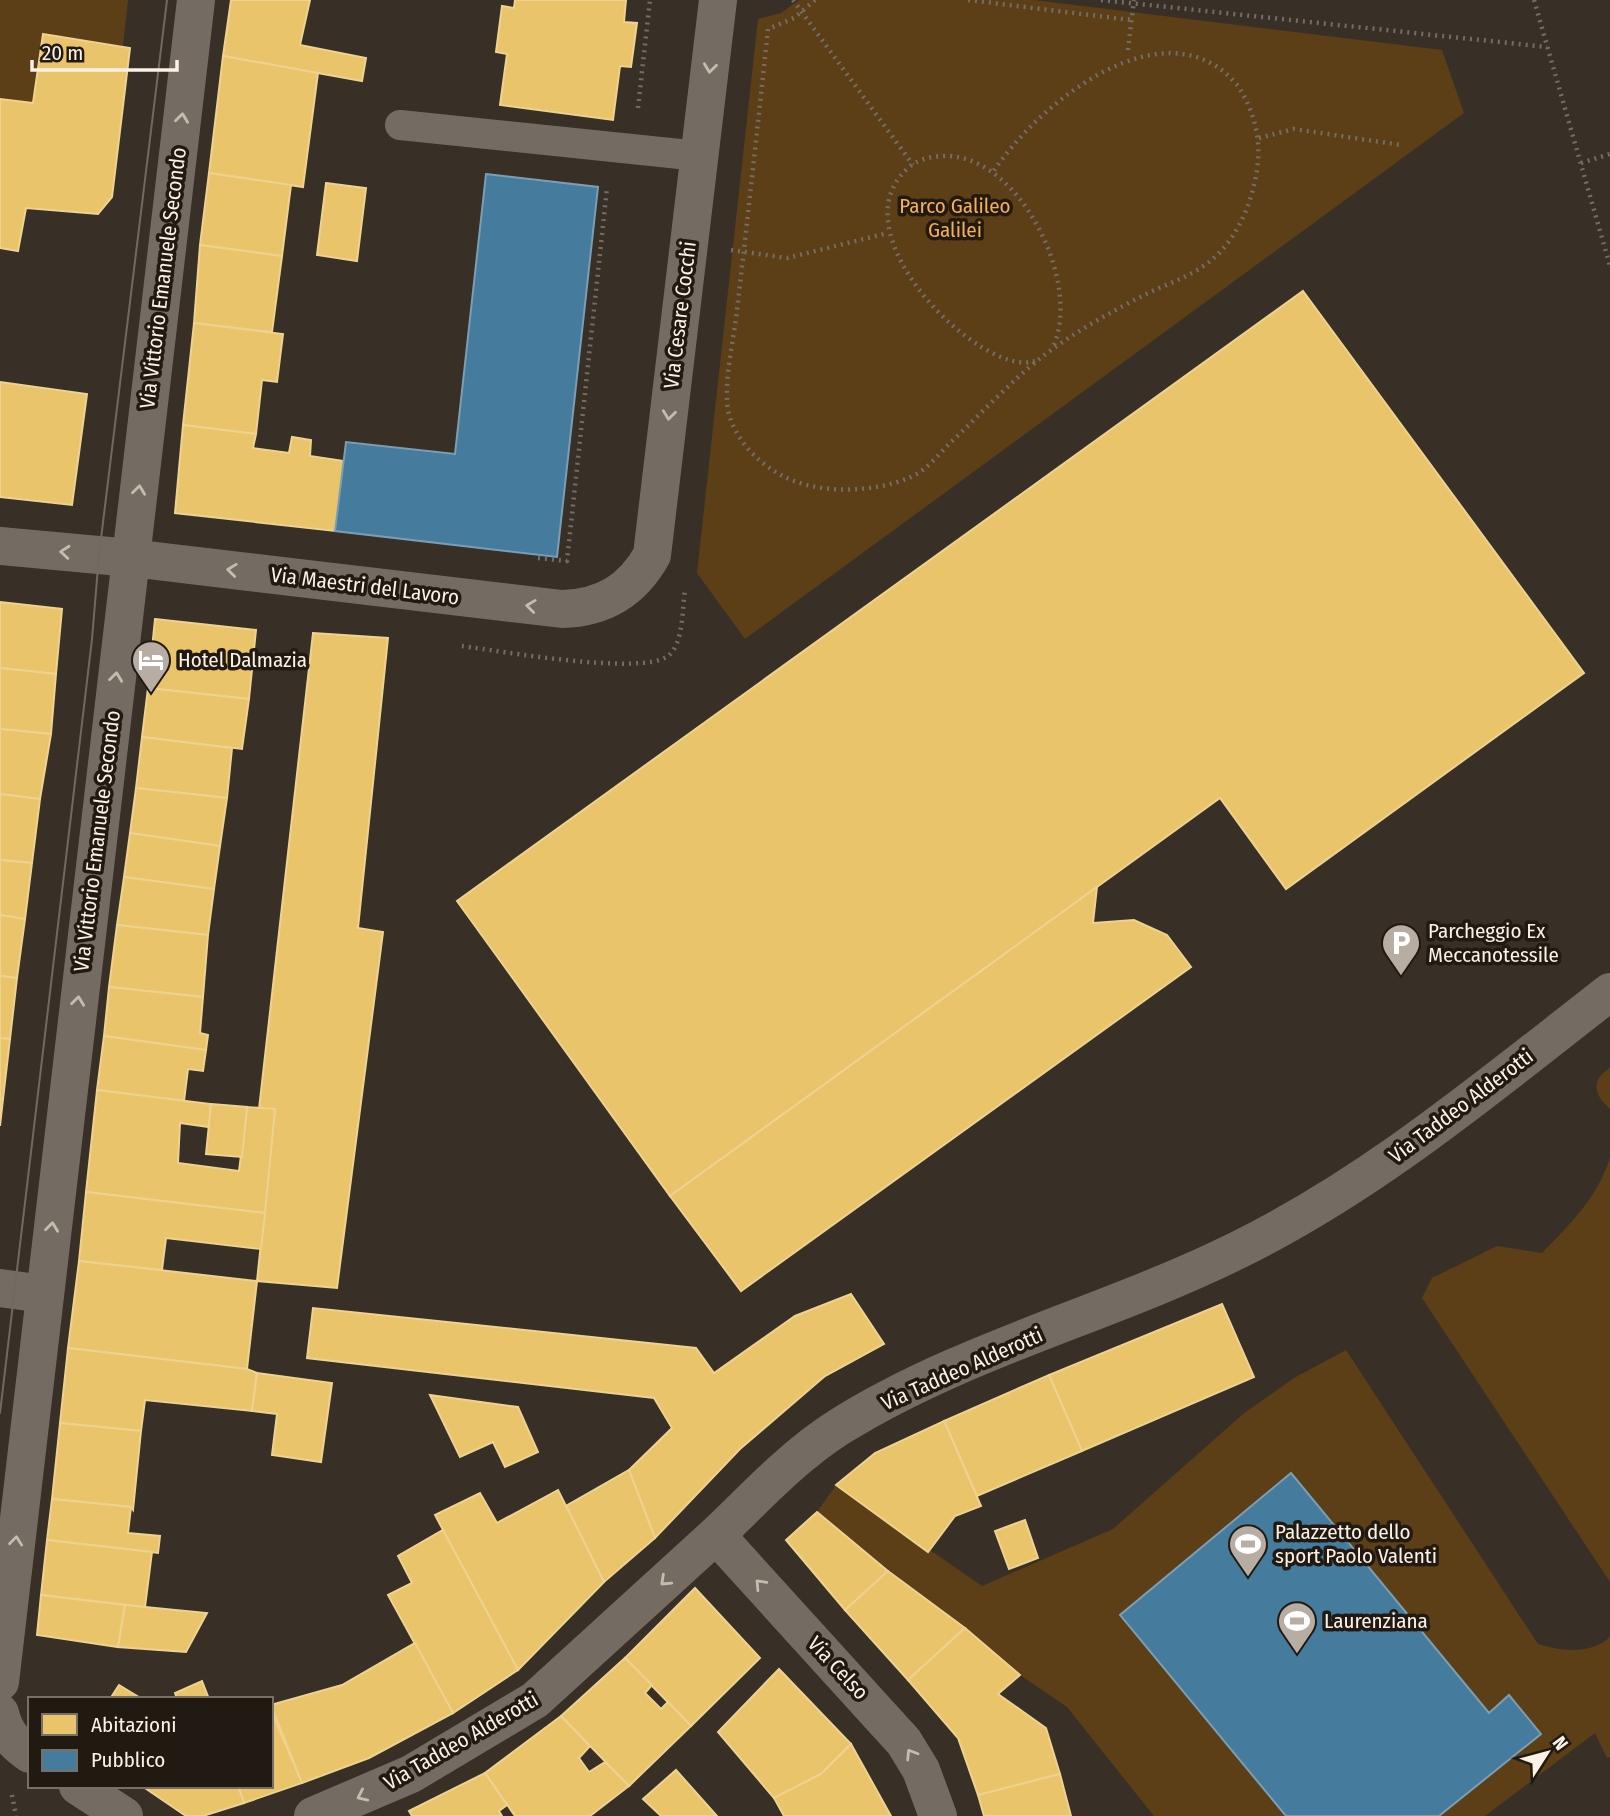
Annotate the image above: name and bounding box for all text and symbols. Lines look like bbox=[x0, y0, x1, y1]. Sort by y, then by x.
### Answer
scale bar bbox=[32, 28, 177, 72]
text: 20 m bbox=[42, 40, 83, 66]
one-way arrow bbox=[703, 62, 718, 74]
one-way arrow bbox=[175, 112, 190, 124]
street label: Via Vittorio Emanuele Secondo bbox=[134, 146, 192, 410]
park label: Parco Galileo Galilei bbox=[899, 193, 1011, 243]
street label: Via Cesare Cocchi bbox=[658, 240, 702, 390]
one-way arrow bbox=[661, 409, 676, 421]
one-way arrow bbox=[131, 484, 146, 496]
one-way arrow bbox=[60, 545, 71, 560]
one-way arrow bbox=[226, 562, 238, 577]
street label: Via Maestri del Lavoro bbox=[269, 562, 461, 610]
one-way arrow bbox=[525, 598, 537, 613]
hotel icon: Hotel Dalmazia bbox=[130, 639, 172, 694]
place label: Hotel Dalmazia bbox=[178, 647, 307, 673]
one-way arrow bbox=[109, 672, 124, 683]
street label: Via Vittorio Emanuele Secondo bbox=[68, 709, 126, 973]
place label: Parcheggio Ex Meccanotessile bbox=[1428, 918, 1559, 968]
parking icon: Parcheggio Ex Meccanotessile bbox=[1380, 922, 1422, 977]
one-way arrow bbox=[71, 995, 86, 1006]
street label: Via Taddeo Alderotti bbox=[1384, 1043, 1538, 1169]
one-way arrow bbox=[44, 1221, 59, 1232]
street label: Via Taddeo Alderotti bbox=[877, 1322, 1047, 1416]
place label: Palazzetto dello sport Paolo Valenti bbox=[1275, 1519, 1437, 1569]
sports icon: Palazzetto dello sport Paolo Valenti bbox=[1227, 1523, 1269, 1578]
one-way arrow bbox=[8, 1535, 23, 1547]
one-way arrow bbox=[661, 1573, 674, 1586]
one-way arrow bbox=[756, 1579, 768, 1592]
sports icon: Laurenziana bbox=[1276, 1600, 1318, 1655]
place label: Laurenziana bbox=[1324, 1608, 1428, 1634]
street label: Via Celso bbox=[802, 1631, 874, 1705]
street label: Via Taddeo Alderotti bbox=[379, 1686, 543, 1796]
legend bbox=[28, 1697, 273, 1788]
text: Abitazioni bbox=[91, 1712, 177, 1738]
north arrow bbox=[1512, 1718, 1582, 1788]
text: N bbox=[1548, 1732, 1573, 1755]
text: Pubblico bbox=[91, 1747, 165, 1773]
one-way arrow bbox=[906, 1748, 919, 1761]
one-way arrow bbox=[357, 1788, 369, 1802]

